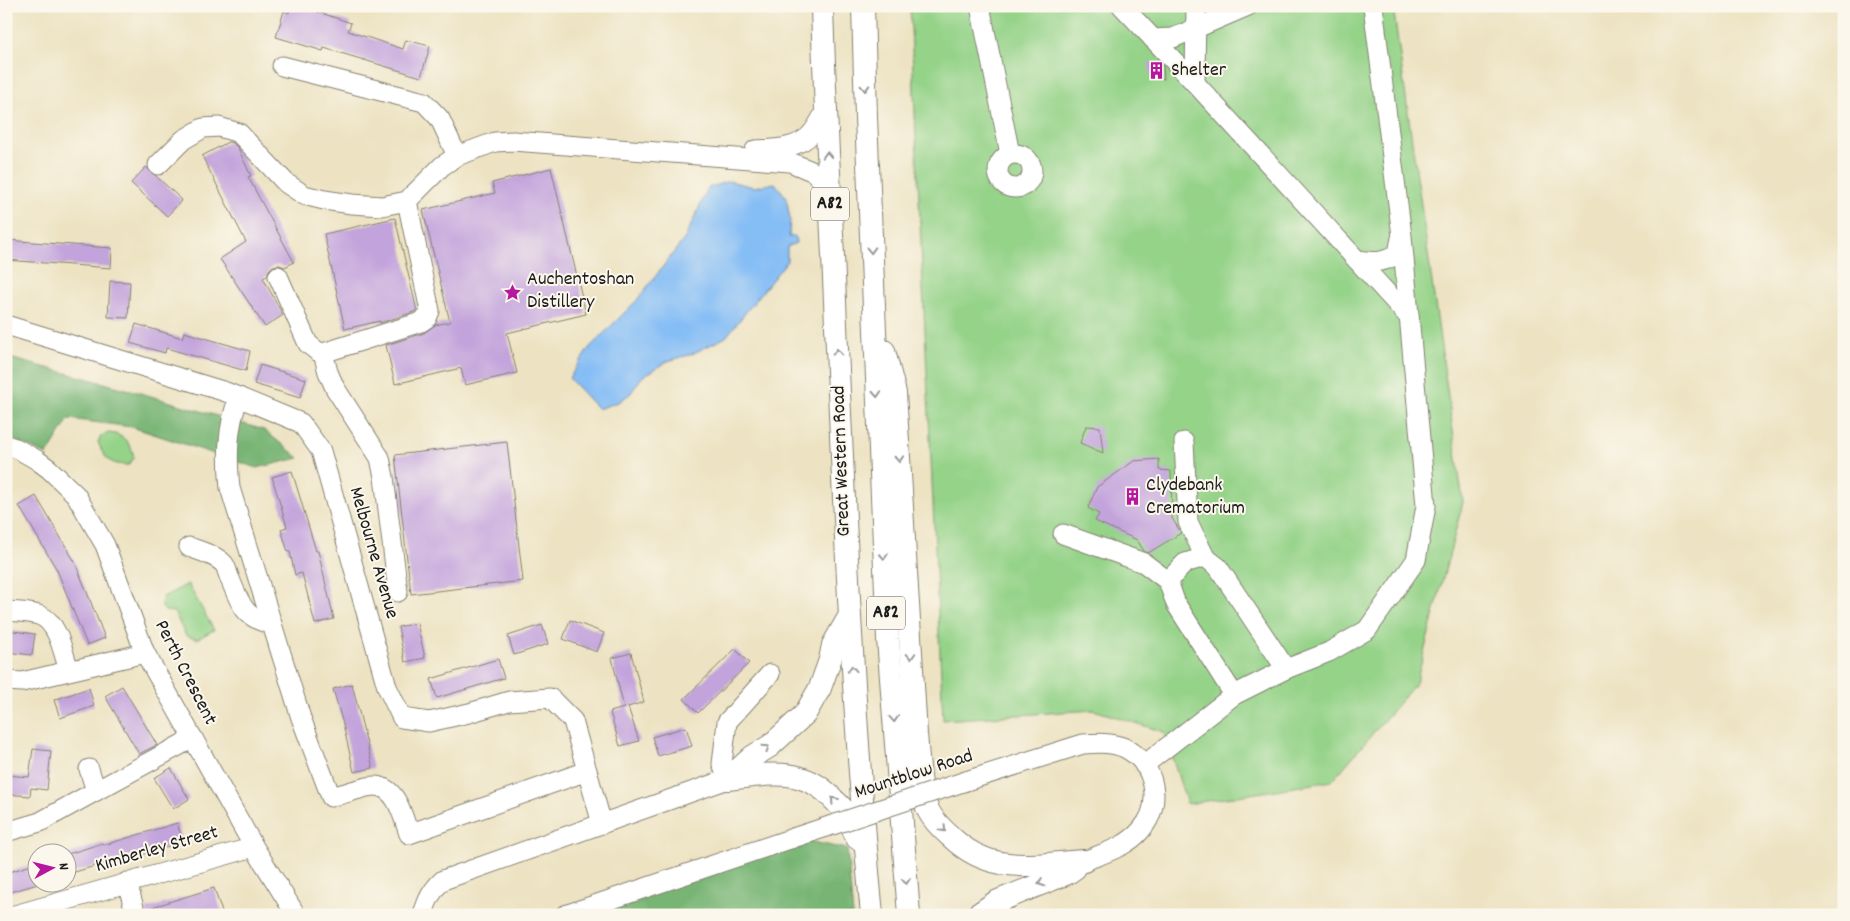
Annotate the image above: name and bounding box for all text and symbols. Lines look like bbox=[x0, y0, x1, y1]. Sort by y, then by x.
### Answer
place label: Shelter bbox=[1171, 57, 1227, 85]
building icon: Shelter bbox=[1147, 61, 1167, 81]
one-way arrow bbox=[859, 84, 870, 92]
one-way arrow bbox=[822, 151, 833, 159]
road number: A82 bbox=[811, 188, 849, 220]
one-way arrow bbox=[866, 246, 877, 254]
place label: Auchentoshan Distillery bbox=[527, 266, 634, 317]
place icon: Auchentoshan Distillery bbox=[503, 282, 523, 302]
one-way arrow bbox=[832, 348, 843, 356]
street label: Great Western Road bbox=[825, 385, 859, 537]
one-way arrow bbox=[871, 390, 882, 398]
one-way arrow bbox=[893, 455, 904, 463]
place label: Clydebank Crematorium bbox=[1146, 472, 1245, 523]
street label: Melbourne Avenue bbox=[341, 484, 405, 623]
building icon: Clydebank Crematorium bbox=[1122, 487, 1142, 507]
one-way arrow bbox=[879, 553, 889, 561]
road number: A82 bbox=[867, 596, 905, 630]
street label: Perth Crescent bbox=[147, 616, 223, 730]
one-way arrow bbox=[905, 652, 916, 660]
one-way arrow bbox=[847, 665, 858, 673]
one-way arrow bbox=[888, 715, 899, 723]
street label: Mountblow Road bbox=[851, 743, 977, 807]
one-way arrow bbox=[761, 745, 770, 754]
one-way arrow bbox=[831, 797, 840, 806]
street label: Kimberley Street bbox=[92, 819, 222, 881]
one-way arrow bbox=[937, 823, 946, 832]
north arrow bbox=[28, 844, 78, 894]
text: N bbox=[53, 862, 73, 871]
one-way arrow bbox=[901, 877, 912, 885]
one-way arrow bbox=[1038, 877, 1046, 887]

